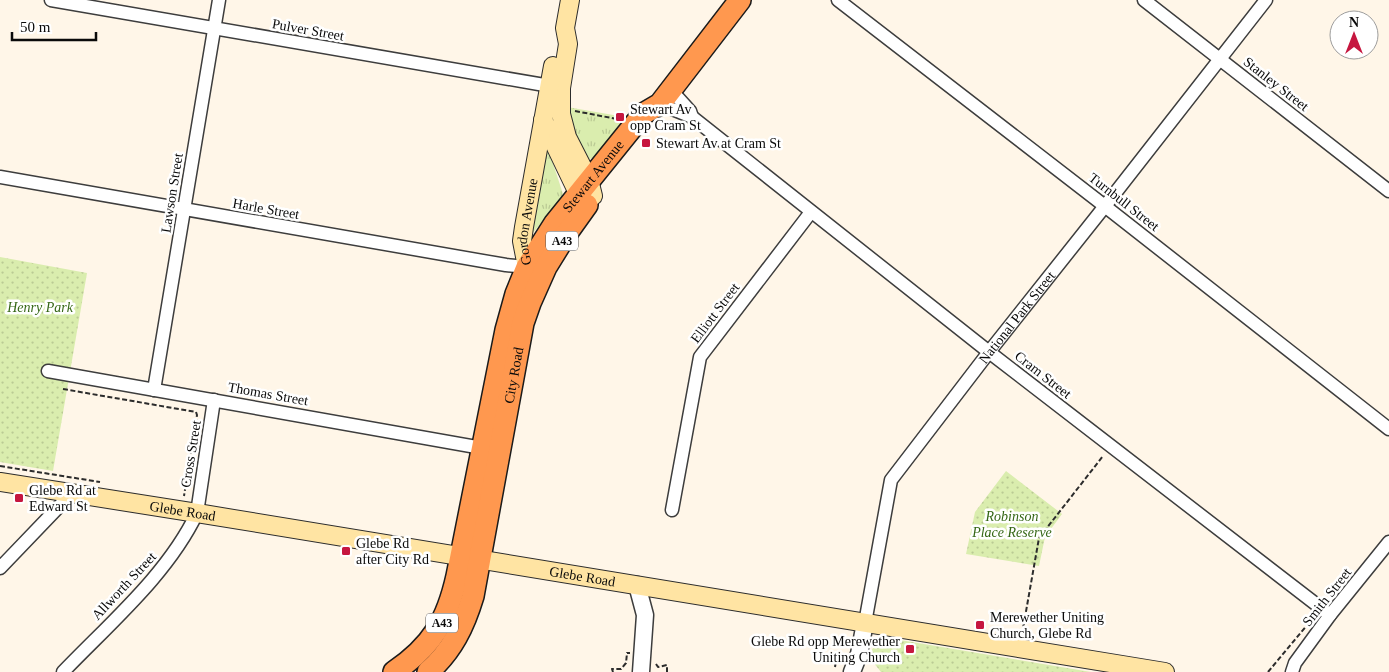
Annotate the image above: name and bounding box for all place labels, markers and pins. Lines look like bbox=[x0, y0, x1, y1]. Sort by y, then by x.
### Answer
place label: Stewart Av opp Cram St bbox=[630, 102, 701, 133]
marker: Stewart Av opp Cram St bbox=[614, 111, 626, 123]
place label: Stewart Av at Cram St bbox=[656, 136, 781, 151]
marker: Stewart Av at Cram St bbox=[640, 137, 652, 149]
place label: Glebe Rd at Edward St bbox=[29, 483, 96, 514]
marker: Glebe Rd at Edward St bbox=[13, 492, 25, 504]
place label: Glebe Rd after City Rd bbox=[356, 536, 429, 567]
marker: Glebe Rd after City Rd bbox=[340, 545, 352, 557]
place label: Merewether Uniting Church, Glebe Rd bbox=[990, 610, 1104, 641]
marker: Merewether Uniting Church, Glebe Rd bbox=[974, 619, 986, 631]
place label: Glebe Rd opp Merewether Uniting Church bbox=[751, 634, 900, 665]
marker: Glebe Rd opp Merewether Uniting Church bbox=[904, 643, 916, 655]

